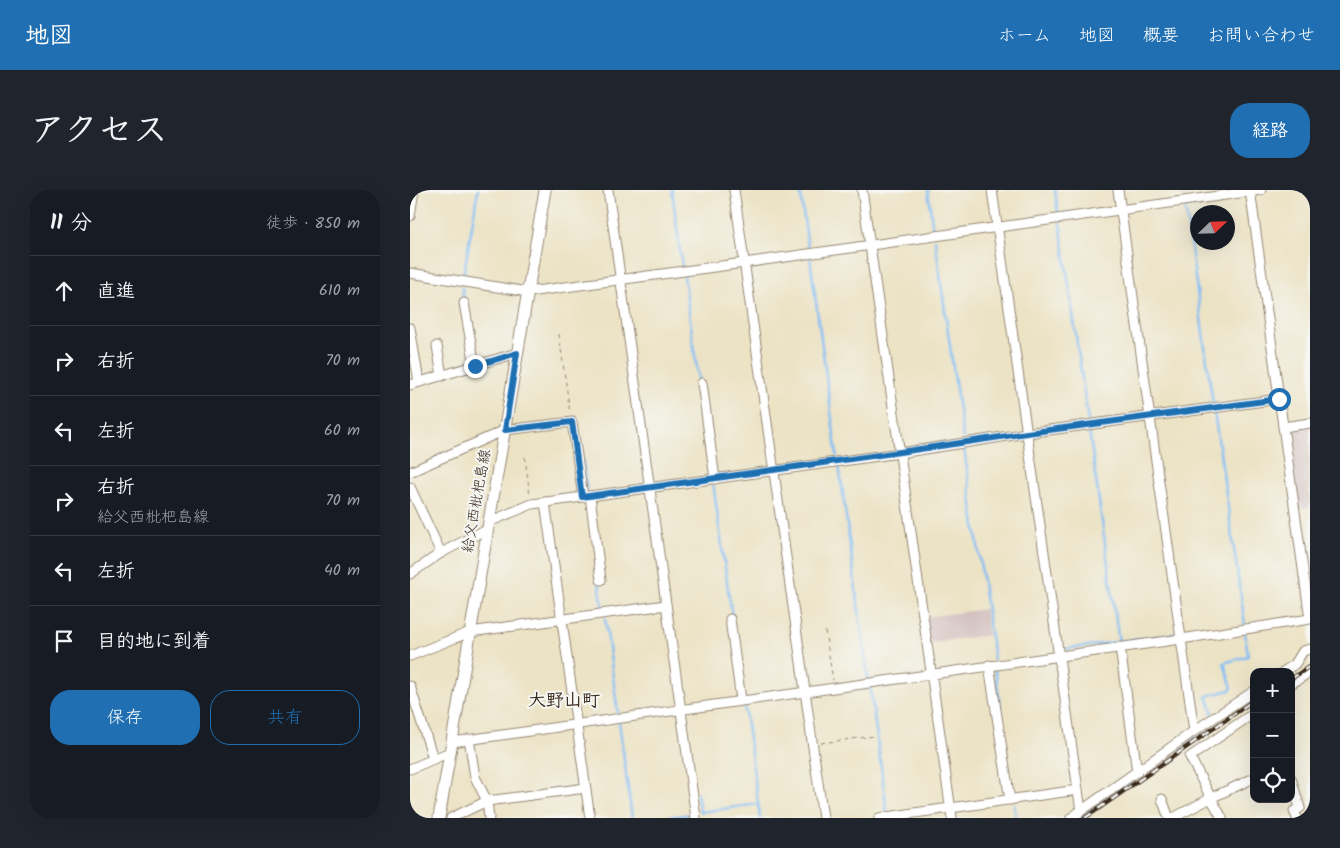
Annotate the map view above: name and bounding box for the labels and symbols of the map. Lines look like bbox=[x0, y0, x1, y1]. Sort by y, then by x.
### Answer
north arrow bbox=[1190, 205, 1235, 250]
route end bbox=[464, 355, 487, 378]
route start bbox=[1268, 388, 1291, 411]
street label: 給父西枇杷島線 bbox=[456, 447, 498, 555]
district label: 大野山町 bbox=[528, 687, 600, 716]

